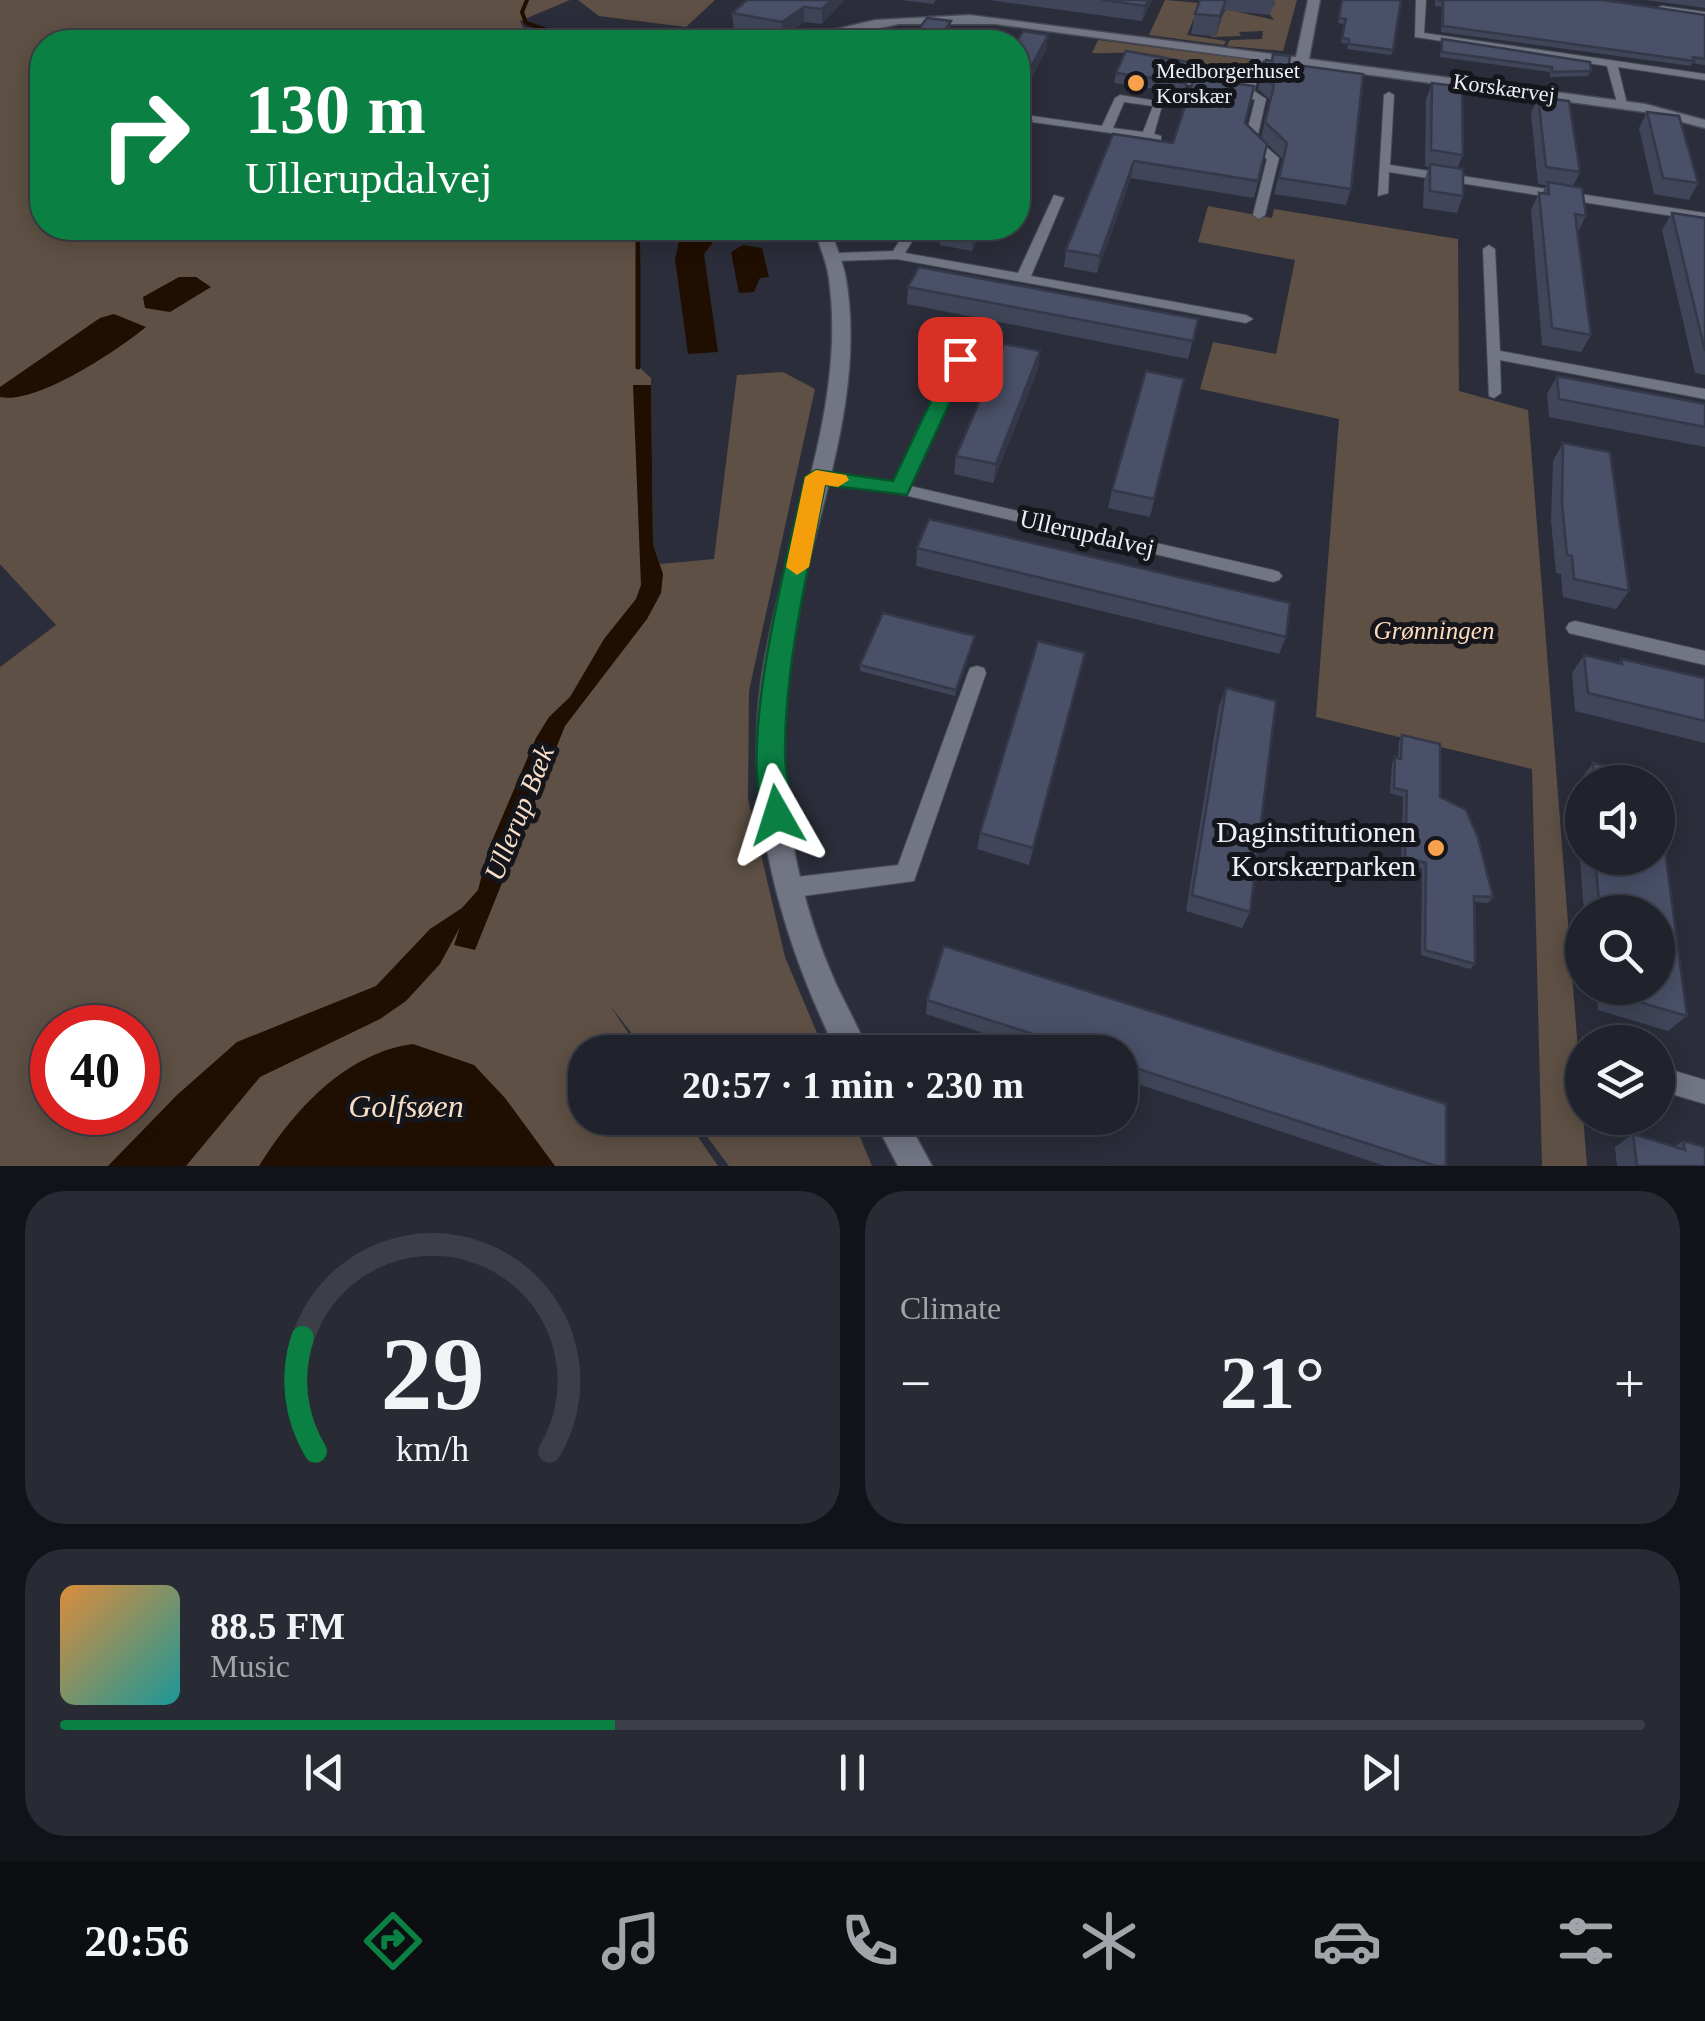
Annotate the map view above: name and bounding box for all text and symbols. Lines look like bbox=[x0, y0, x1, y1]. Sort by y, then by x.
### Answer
place label: Medborgerhuset Korskær bbox=[1156, 58, 1300, 108]
street label: Korskærvej bbox=[1451, 68, 1557, 108]
icon: right bbox=[80, 70, 210, 200]
text: 130 m bbox=[245, 71, 426, 148]
marker: Medborgerhuset Korskær bbox=[1125, 72, 1147, 94]
text: Ullerupdalvej bbox=[245, 153, 492, 203]
pin bbox=[918, 317, 1003, 402]
icon: arrive bbox=[933, 332, 988, 387]
street label: Ullerupdalvej bbox=[1017, 504, 1157, 562]
park label: Grønningen bbox=[1374, 617, 1494, 644]
water label: Ullerup Bæk bbox=[478, 741, 560, 885]
position arrow bbox=[725, 763, 829, 867]
map controls bbox=[1565, 765, 1675, 1135]
button: sound bbox=[1565, 765, 1675, 875]
place label: Daginstitutionen Korskærparken bbox=[1216, 815, 1416, 882]
marker: Daginstitutionen Korskærparken bbox=[1425, 837, 1447, 859]
button: search bbox=[1565, 895, 1675, 1005]
speed limit sign: 40 bbox=[30, 1005, 160, 1135]
button: layers bbox=[1565, 1025, 1675, 1135]
text: 20:57 · 1 min · 230 m bbox=[682, 1064, 1024, 1106]
water label: Golfsøen bbox=[348, 1088, 464, 1124]
text: Climate bbox=[900, 1290, 1001, 1326]
text: 29 bbox=[381, 1316, 485, 1431]
text: 21° bbox=[1220, 1341, 1325, 1424]
text: − bbox=[900, 1353, 931, 1414]
text: + bbox=[1614, 1353, 1645, 1414]
text: km/h bbox=[396, 1429, 469, 1469]
text: 88.5 FM bbox=[210, 1605, 345, 1647]
text: Music bbox=[210, 1648, 290, 1684]
icon: previous bbox=[297, 1745, 352, 1800]
icon: pause bbox=[825, 1745, 880, 1800]
icon: next bbox=[1353, 1745, 1408, 1800]
icon: directions bbox=[358, 1906, 428, 1976]
icon: music bbox=[596, 1906, 666, 1976]
icon: phone bbox=[835, 1906, 905, 1976]
icon: climate bbox=[1074, 1906, 1144, 1976]
icon: car bbox=[1312, 1906, 1382, 1976]
icon: filters bbox=[1551, 1906, 1621, 1976]
text: 20:56 bbox=[84, 1916, 189, 1966]

